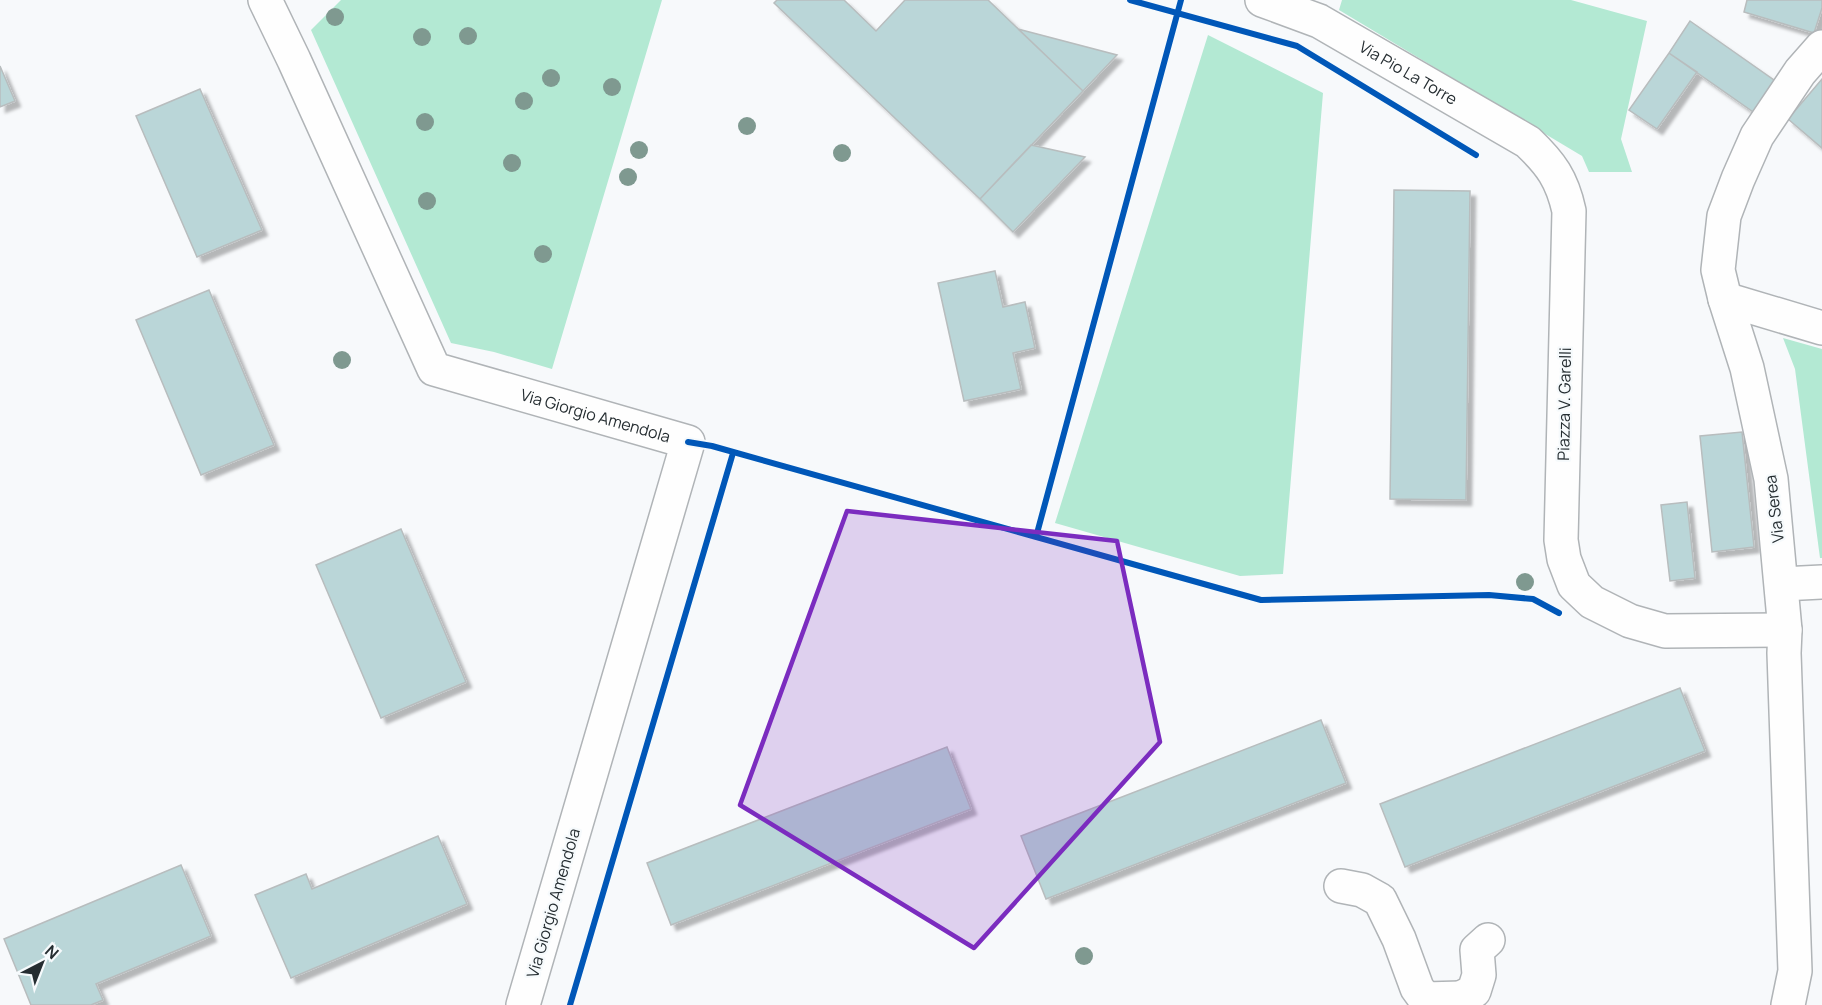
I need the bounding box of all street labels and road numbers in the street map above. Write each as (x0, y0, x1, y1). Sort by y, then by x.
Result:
street label: Via Pio La Torre (1355, 36, 1461, 110)
street label: Piazza V. Garelli (1552, 347, 1576, 461)
street label: Via Giorgio Amendola (518, 383, 673, 447)
street label: Via Serea (1759, 474, 1789, 544)
street label: Via Giorgio Amendola (521, 826, 585, 980)

